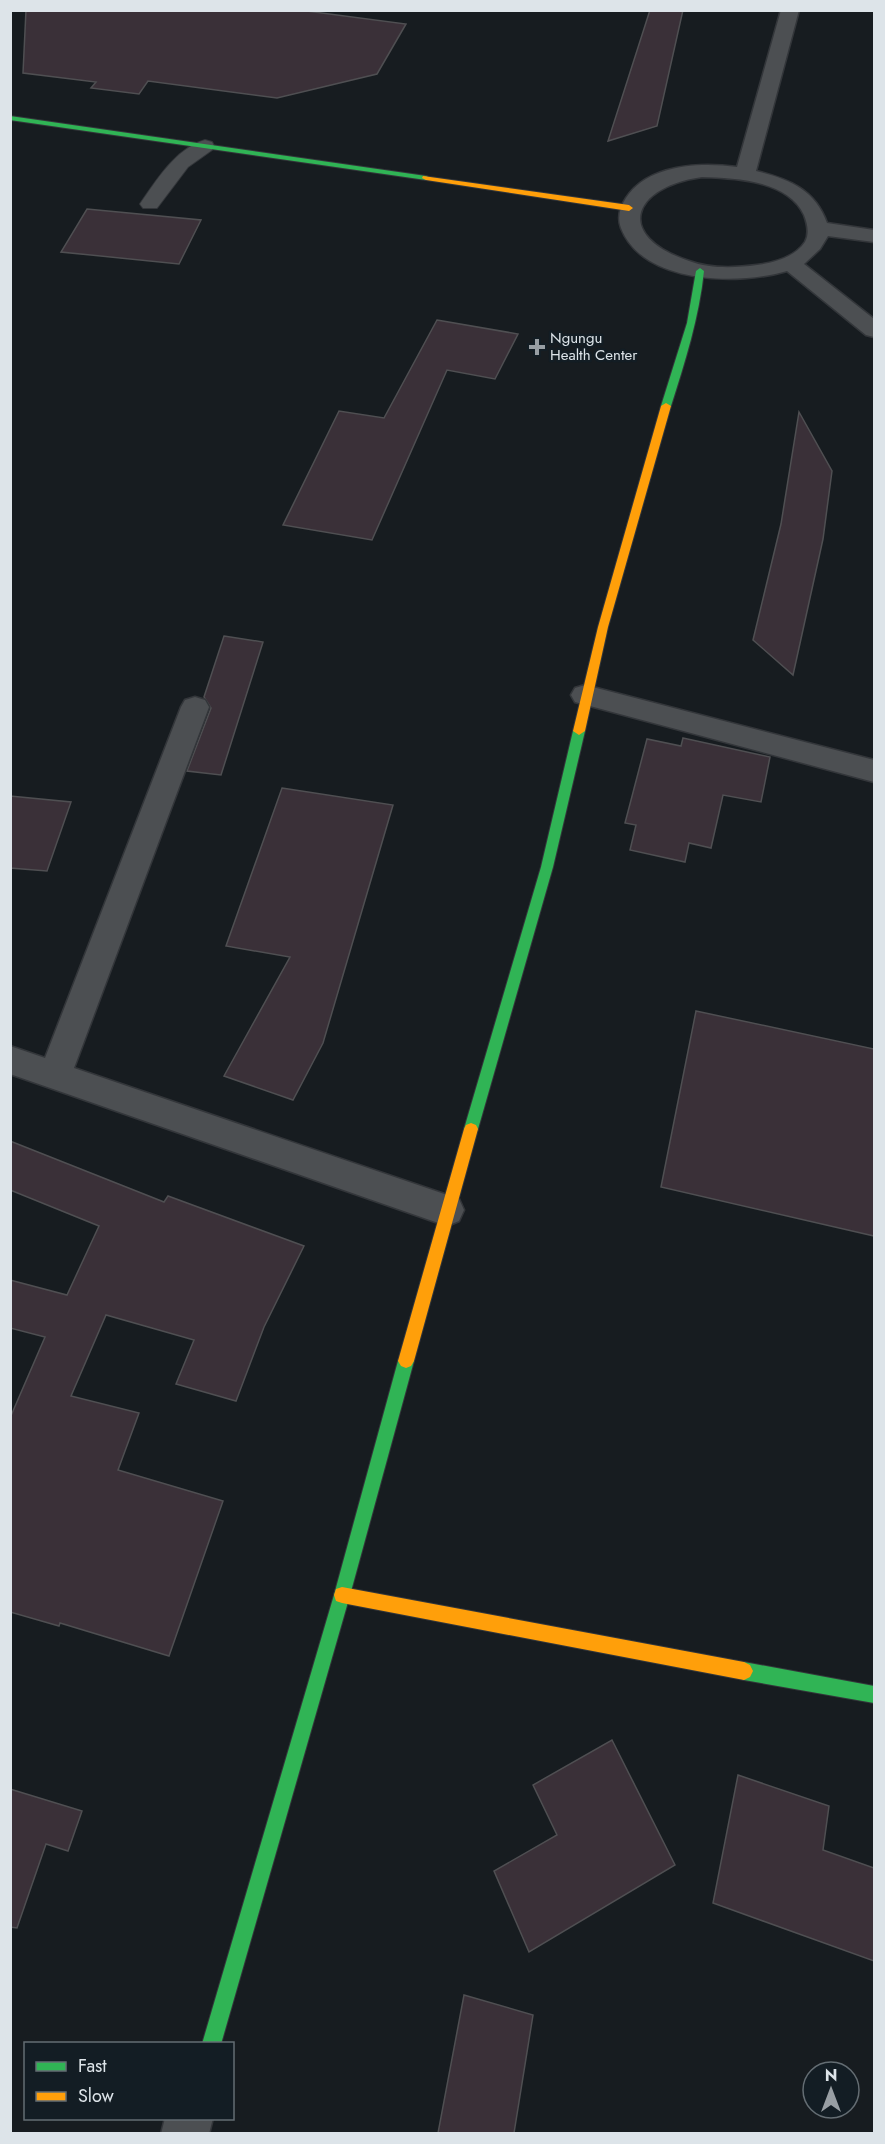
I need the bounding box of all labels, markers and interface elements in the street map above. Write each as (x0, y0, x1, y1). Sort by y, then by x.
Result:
place label: Ngungu Health Center (550, 327, 638, 366)
marker: Ngungu Health Center (528, 338, 546, 356)
legend (24, 2042, 234, 2120)
text: Fast (78, 2053, 107, 2079)
north arrow (801, 2060, 861, 2120)
text: N (825, 2064, 837, 2087)
text: Slow (78, 2083, 115, 2109)

